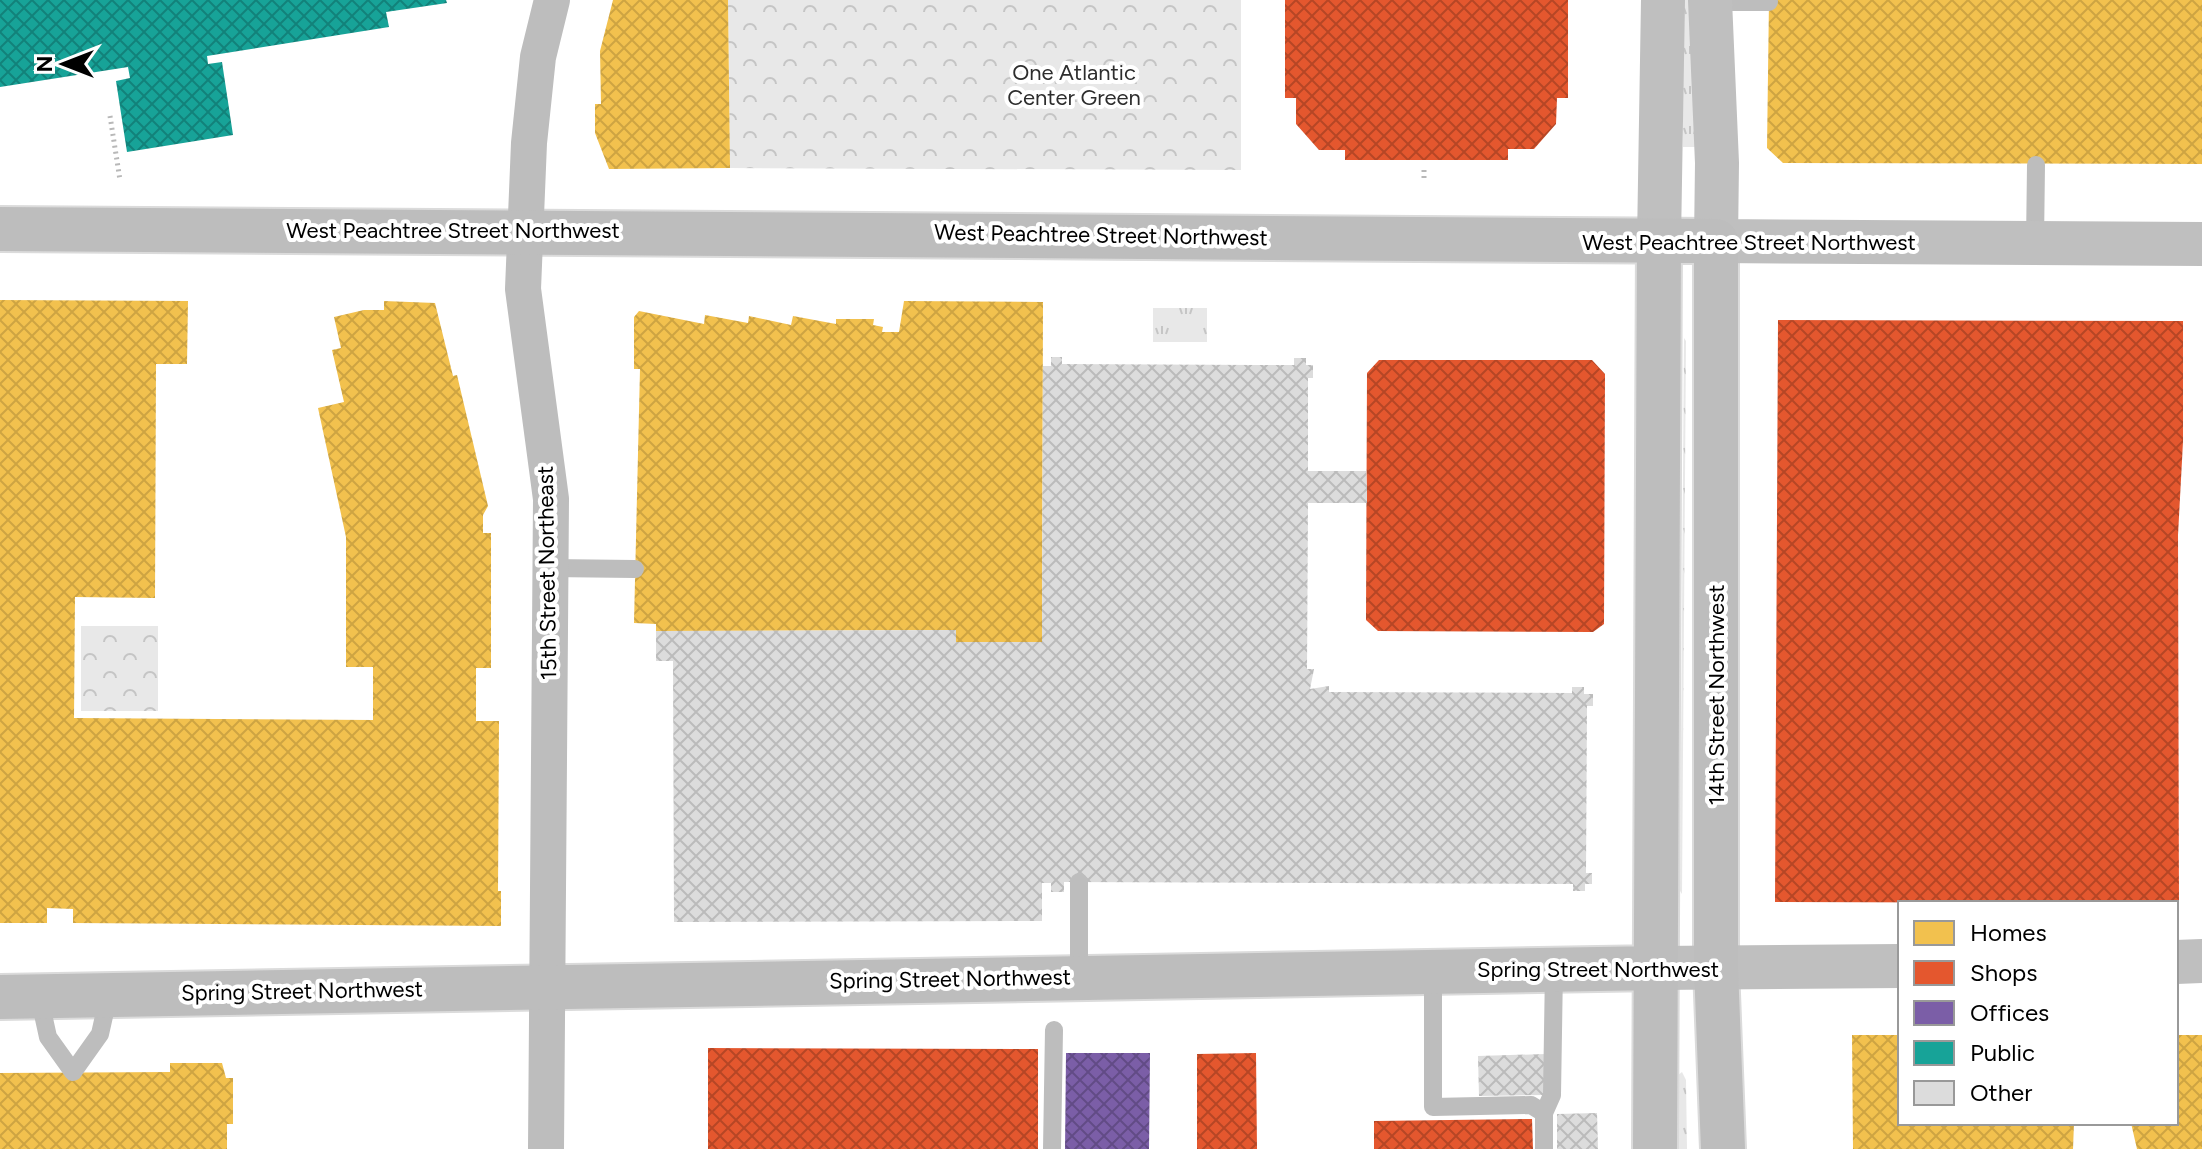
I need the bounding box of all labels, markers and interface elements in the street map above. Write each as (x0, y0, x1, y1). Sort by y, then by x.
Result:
north arrow (24, 24, 104, 104)
text: N (31, 55, 58, 73)
park label: One Atlantic Center Green (1007, 59, 1141, 111)
street label: West Peachtree Street Northwest (286, 217, 620, 244)
street label: West Peachtree Street Northwest (934, 219, 1268, 251)
street label: West Peachtree Street Northwest (1582, 229, 1916, 256)
street label: 15th Street Northeast (532, 466, 562, 680)
street label: 14th Street Northwest (1703, 584, 1730, 806)
legend (1898, 901, 2178, 1125)
text: Homes (1970, 918, 2047, 947)
street label: Spring Street Northwest (1477, 956, 1719, 983)
text: Shops (1970, 958, 2037, 987)
street label: Spring Street Northwest (829, 963, 1071, 995)
street label: Spring Street Northwest (181, 975, 423, 1007)
text: Offices (1970, 998, 2049, 1027)
text: Public (1970, 1038, 2035, 1067)
text: Other (1970, 1078, 2032, 1107)

